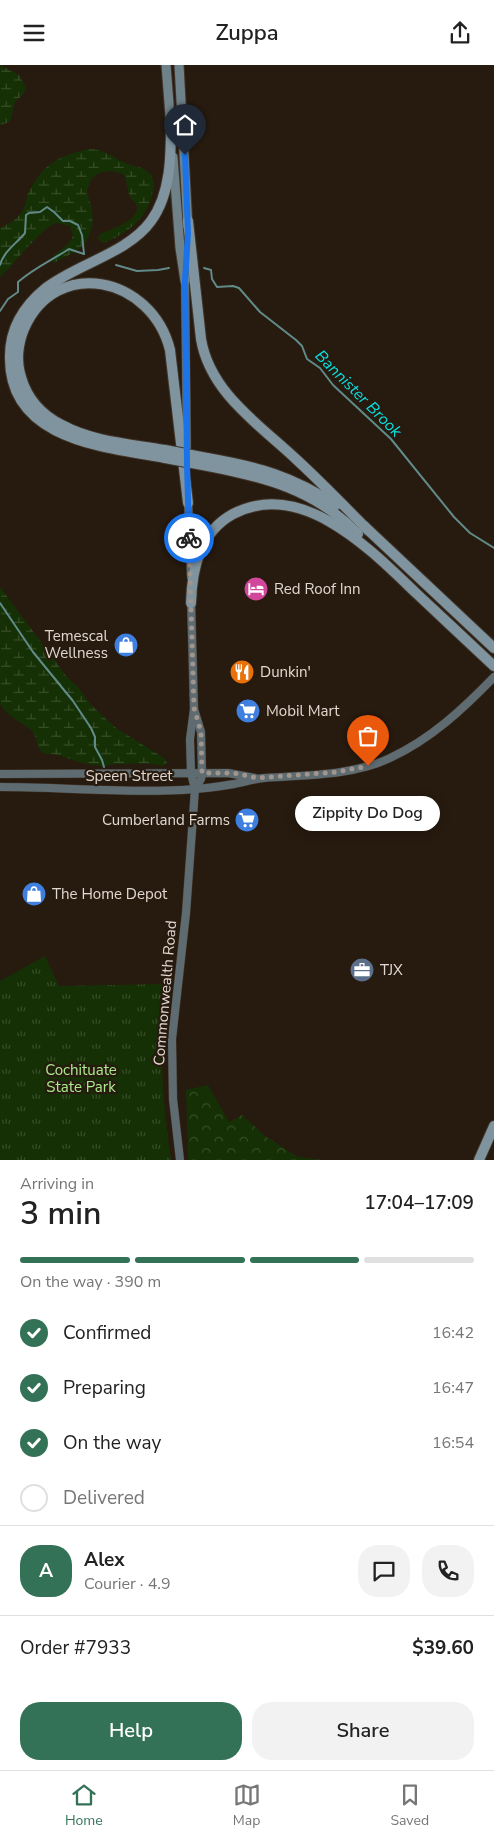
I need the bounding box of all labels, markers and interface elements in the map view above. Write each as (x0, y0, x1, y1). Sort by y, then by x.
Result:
text: Zuppa (215, 18, 279, 48)
icon: menu (20, 19, 48, 47)
icon: share (446, 19, 474, 47)
pin (164, 104, 206, 155)
icon: home (171, 111, 199, 139)
water label: Bannister Brook (310, 345, 407, 443)
courier (164, 513, 214, 563)
icon: bike (175, 524, 203, 552)
hotel icon: Red Roof Inn (243, 576, 269, 602)
place label: Red Roof Inn (274, 579, 361, 599)
place label: Temescal Wellness (45, 626, 109, 663)
shop icon: Temescal Wellness (113, 632, 139, 658)
restaurant icon: Dunkin' (229, 659, 255, 685)
place label: Dunkin' (260, 662, 311, 682)
supermarket icon: Mobil Mart (235, 698, 261, 724)
place label: Mobil Mart (266, 701, 340, 721)
pin (347, 715, 389, 766)
icon: bag (354, 722, 382, 750)
street label: Speen Street (85, 766, 173, 786)
callout: Zippity Do Dog (296, 796, 440, 831)
text: Zippity Do Dog (312, 802, 423, 824)
supermarket icon: Cumberland Farms (234, 807, 260, 833)
place label: Cumberland Farms (102, 810, 230, 830)
shop icon: The Home Depot (21, 881, 47, 907)
place label: The Home Depot (52, 884, 168, 904)
street label: Commonwealth Road (149, 920, 181, 1066)
office icon: TJX (349, 957, 375, 983)
place label: TJX (380, 960, 403, 980)
park label: Cochituate State Park (45, 1060, 117, 1097)
text: Arriving in (20, 1173, 94, 1195)
text: 17:04–17:09 (364, 1190, 474, 1216)
text: 3 min (20, 1192, 102, 1235)
text: On the way · 390 m (20, 1271, 161, 1293)
icon: check (20, 1319, 48, 1347)
text: Confirmed (63, 1320, 151, 1346)
text: 16:42 (432, 1322, 474, 1344)
icon: check (20, 1374, 48, 1402)
text: Preparing (63, 1375, 146, 1401)
text: 16:47 (432, 1377, 474, 1399)
icon: check (20, 1429, 48, 1457)
text: On the way (63, 1430, 161, 1456)
text: 16:54 (432, 1432, 474, 1454)
text: Delivered (63, 1485, 145, 1511)
button: chat (358, 1545, 410, 1597)
button: phone (422, 1545, 474, 1597)
text: Alex (84, 1547, 125, 1573)
text: A (39, 1558, 53, 1584)
text: Courier · 4.9 (84, 1573, 170, 1595)
text: Order #7933 (20, 1635, 131, 1661)
text: $39.60 (412, 1635, 474, 1661)
button: Help (20, 1702, 242, 1760)
button: Share (252, 1702, 474, 1760)
tab: Home (65, 1781, 103, 1830)
tab: Map (233, 1781, 261, 1830)
tab: Saved (390, 1781, 429, 1830)

